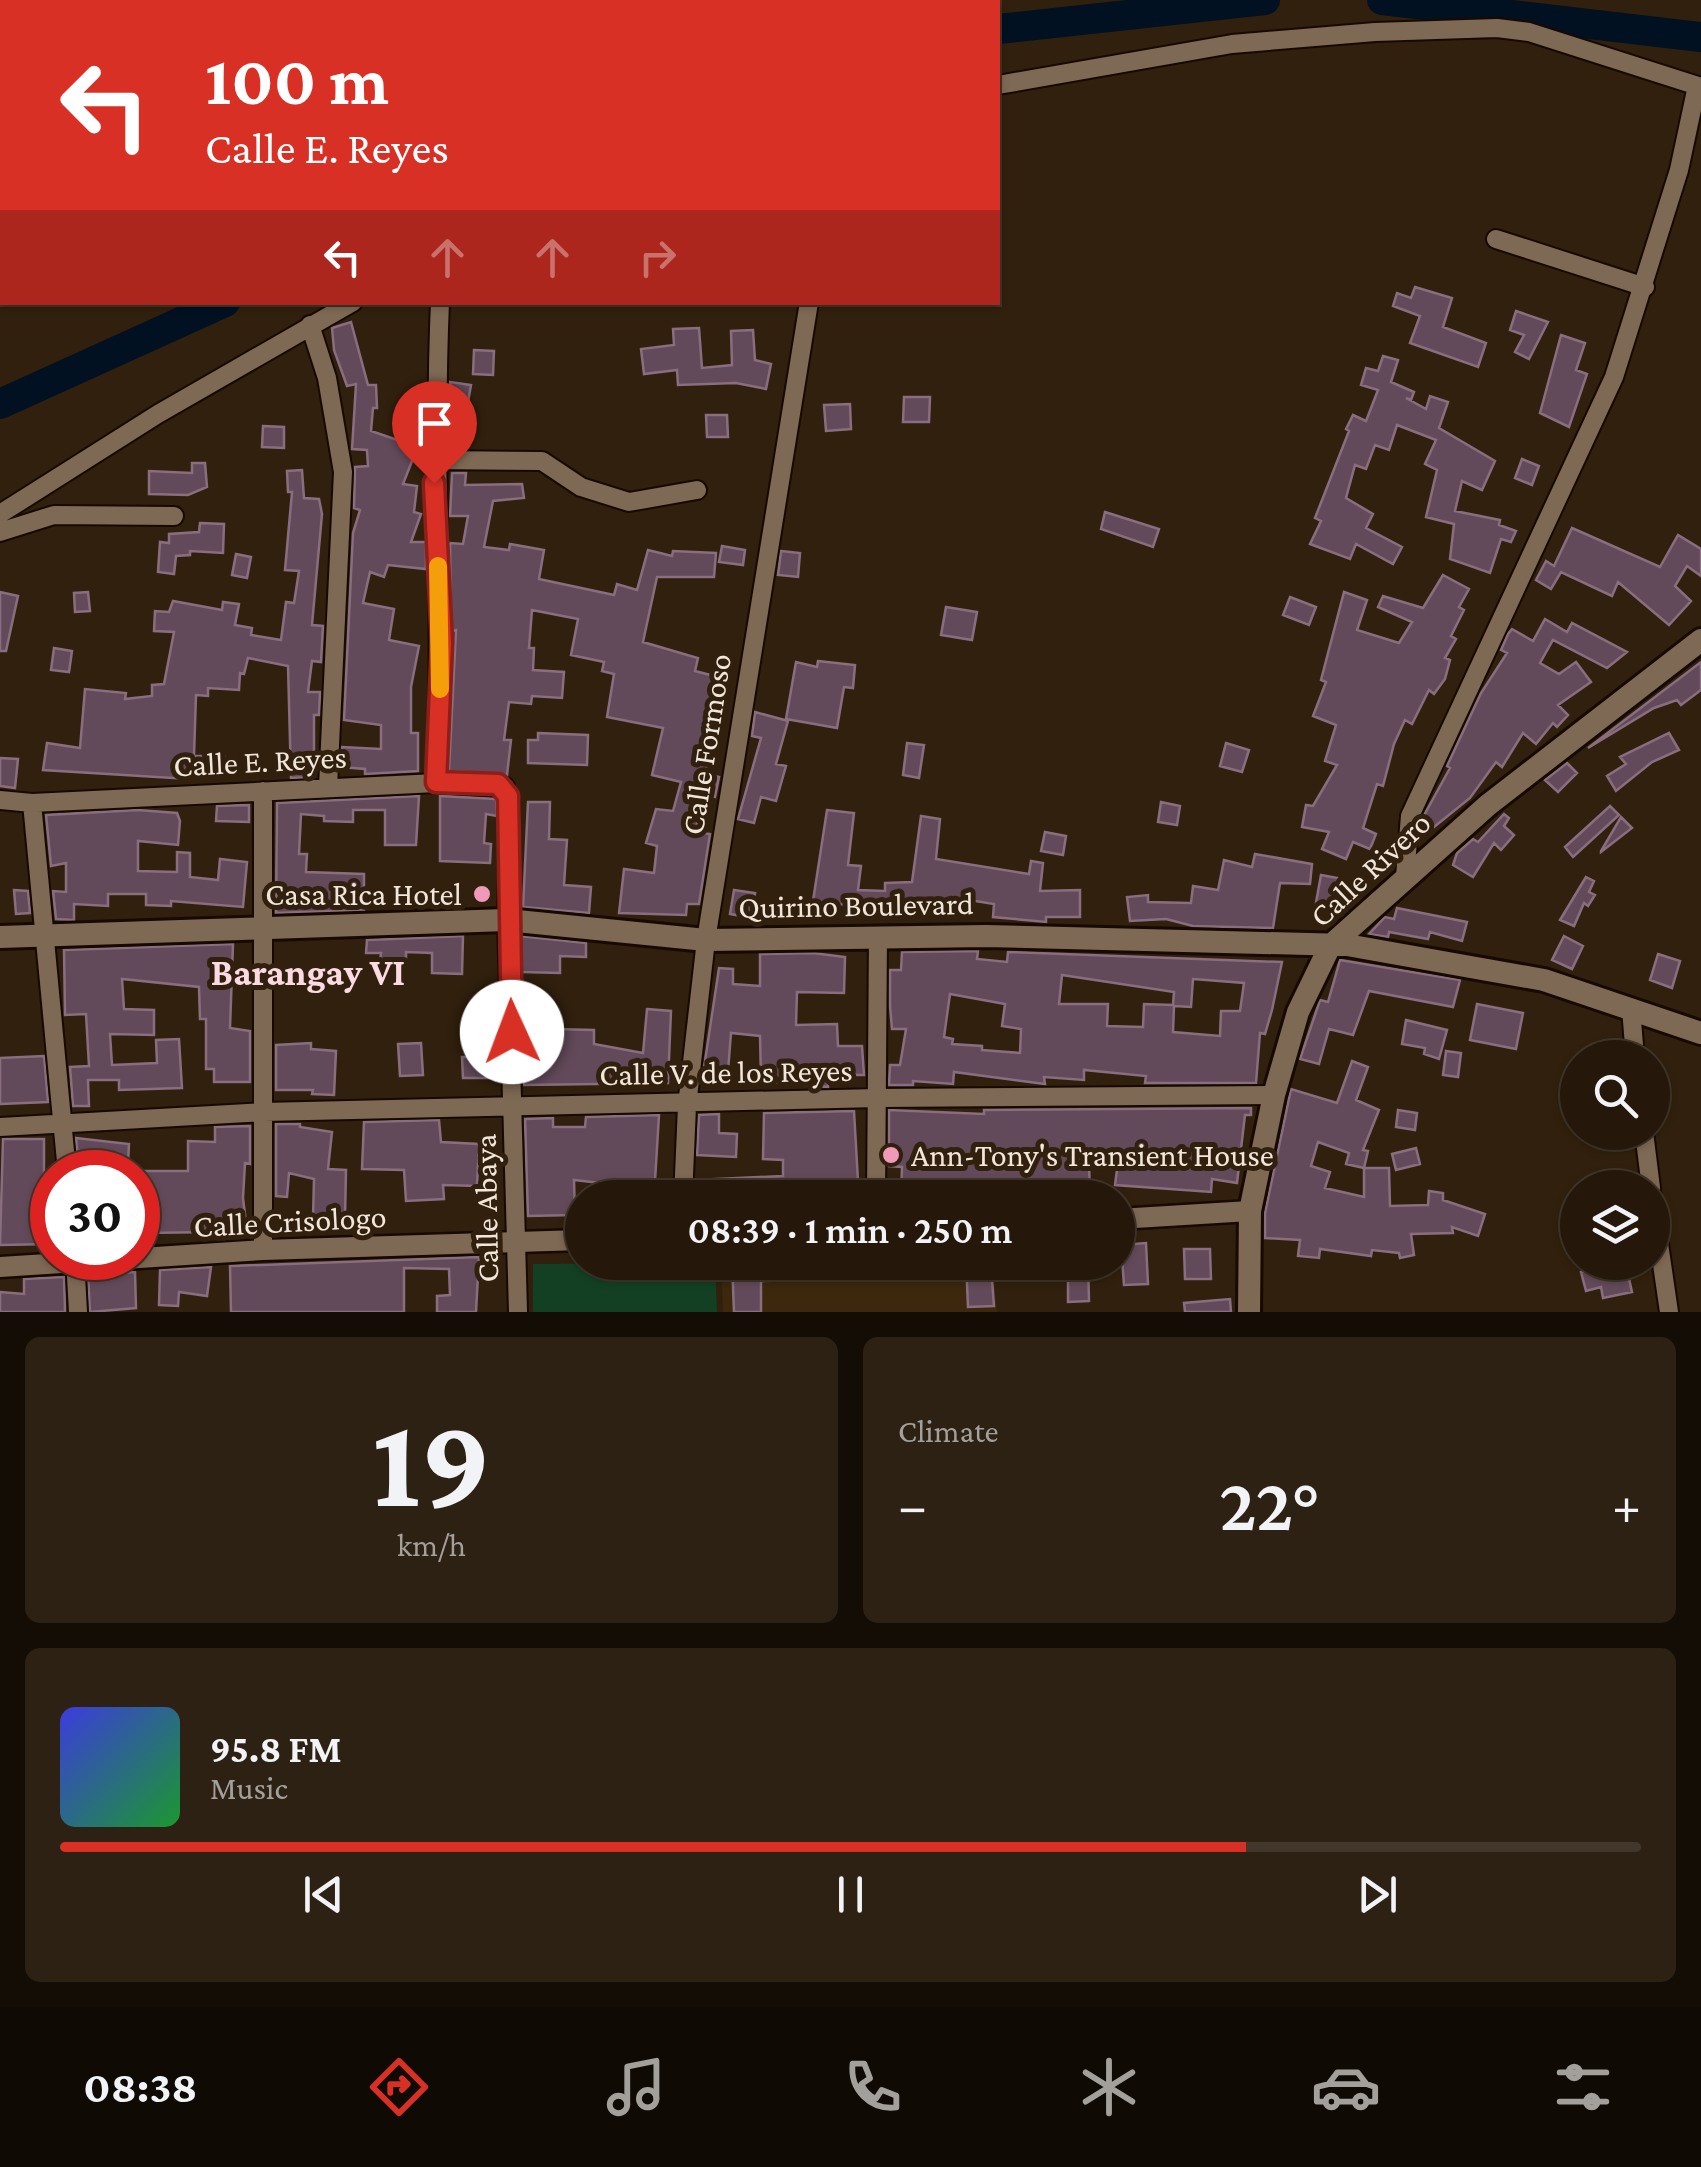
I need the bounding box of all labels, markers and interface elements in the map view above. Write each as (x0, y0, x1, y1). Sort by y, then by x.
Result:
icon: left (40, 40, 170, 170)
text: 100 m (205, 41, 389, 119)
text: Calle E. Reyes (205, 123, 449, 173)
icon: left (315, 230, 370, 285)
icon: ahead (420, 230, 475, 285)
icon: ahead (525, 230, 580, 285)
icon: right (630, 230, 685, 285)
pin (392, 381, 477, 484)
icon: arrive (407, 396, 462, 451)
street label: Calle Formoso (674, 651, 738, 837)
street label: Calle E. Reyes (172, 738, 348, 784)
street label: Calle Rivero (1302, 804, 1438, 934)
place label: Casa Rica Hotel (265, 876, 462, 912)
marker: Casa Rica Hotel (471, 883, 493, 905)
street label: Quirino Boulevard (738, 885, 974, 925)
district label: Barangay VI (211, 951, 405, 993)
position arrow (460, 980, 564, 1084)
map controls (1560, 1040, 1670, 1280)
button: search (1560, 1040, 1670, 1150)
street label: Calle V. de los Reyes (599, 1052, 853, 1092)
street label: Calle Abaya (467, 1133, 505, 1283)
place label: Ann-Tony's Transient House (911, 1137, 1274, 1173)
marker: Ann-Tony's Transient House (880, 1144, 902, 1166)
speed limit sign: 30 (30, 1150, 160, 1280)
button: layers (1560, 1170, 1670, 1280)
street label: Calle Crisologo (193, 1198, 387, 1244)
text: 08:39 · 1 min · 250 m (688, 1209, 1012, 1251)
text: 19 (372, 1389, 491, 1534)
text: Climate (898, 1413, 999, 1449)
text: 22° (1219, 1463, 1320, 1546)
text: − (898, 1475, 927, 1536)
text: + (1612, 1475, 1641, 1536)
text: km/h (397, 1527, 466, 1563)
text: 95.8 FM (210, 1728, 342, 1770)
text: Music (210, 1770, 288, 1806)
icon: previous (296, 1867, 351, 1922)
icon: pause (823, 1867, 878, 1922)
icon: next (1350, 1867, 1405, 1922)
icon: directions (364, 2052, 434, 2122)
icon: music (601, 2052, 671, 2122)
icon: phone (838, 2052, 908, 2122)
icon: climate (1074, 2052, 1144, 2122)
icon: car (1311, 2052, 1381, 2122)
icon: filters (1548, 2052, 1618, 2122)
text: 08:38 (83, 2062, 198, 2112)

